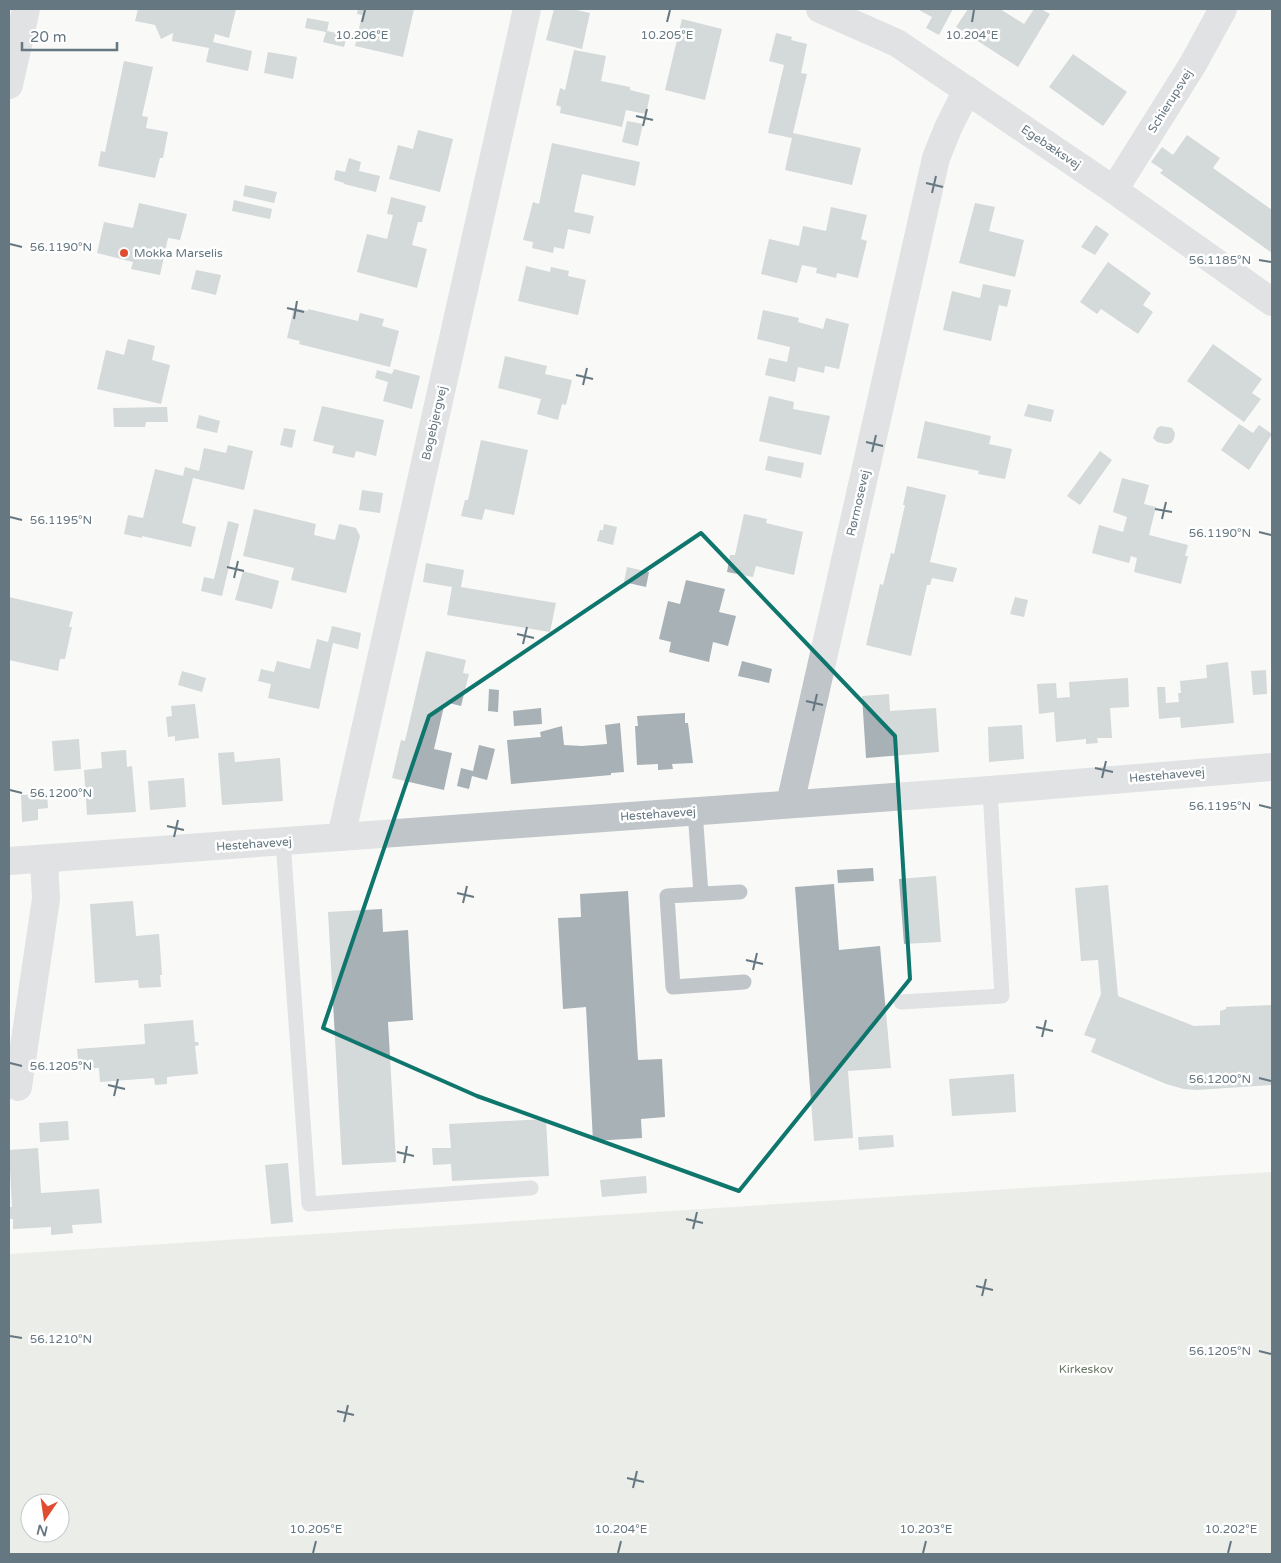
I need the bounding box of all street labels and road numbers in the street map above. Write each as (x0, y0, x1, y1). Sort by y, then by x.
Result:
street label: Schierupsvej (1145, 67, 1195, 135)
street label: Egebæksvej (1019, 122, 1083, 172)
street label: Bøgebjergvej (419, 385, 449, 461)
street label: Rørmosevej (844, 469, 872, 537)
street label: Hestehavevej (1129, 765, 1205, 785)
street label: Hestehavevej (620, 804, 696, 824)
street label: Hestehavevej (216, 834, 292, 854)

